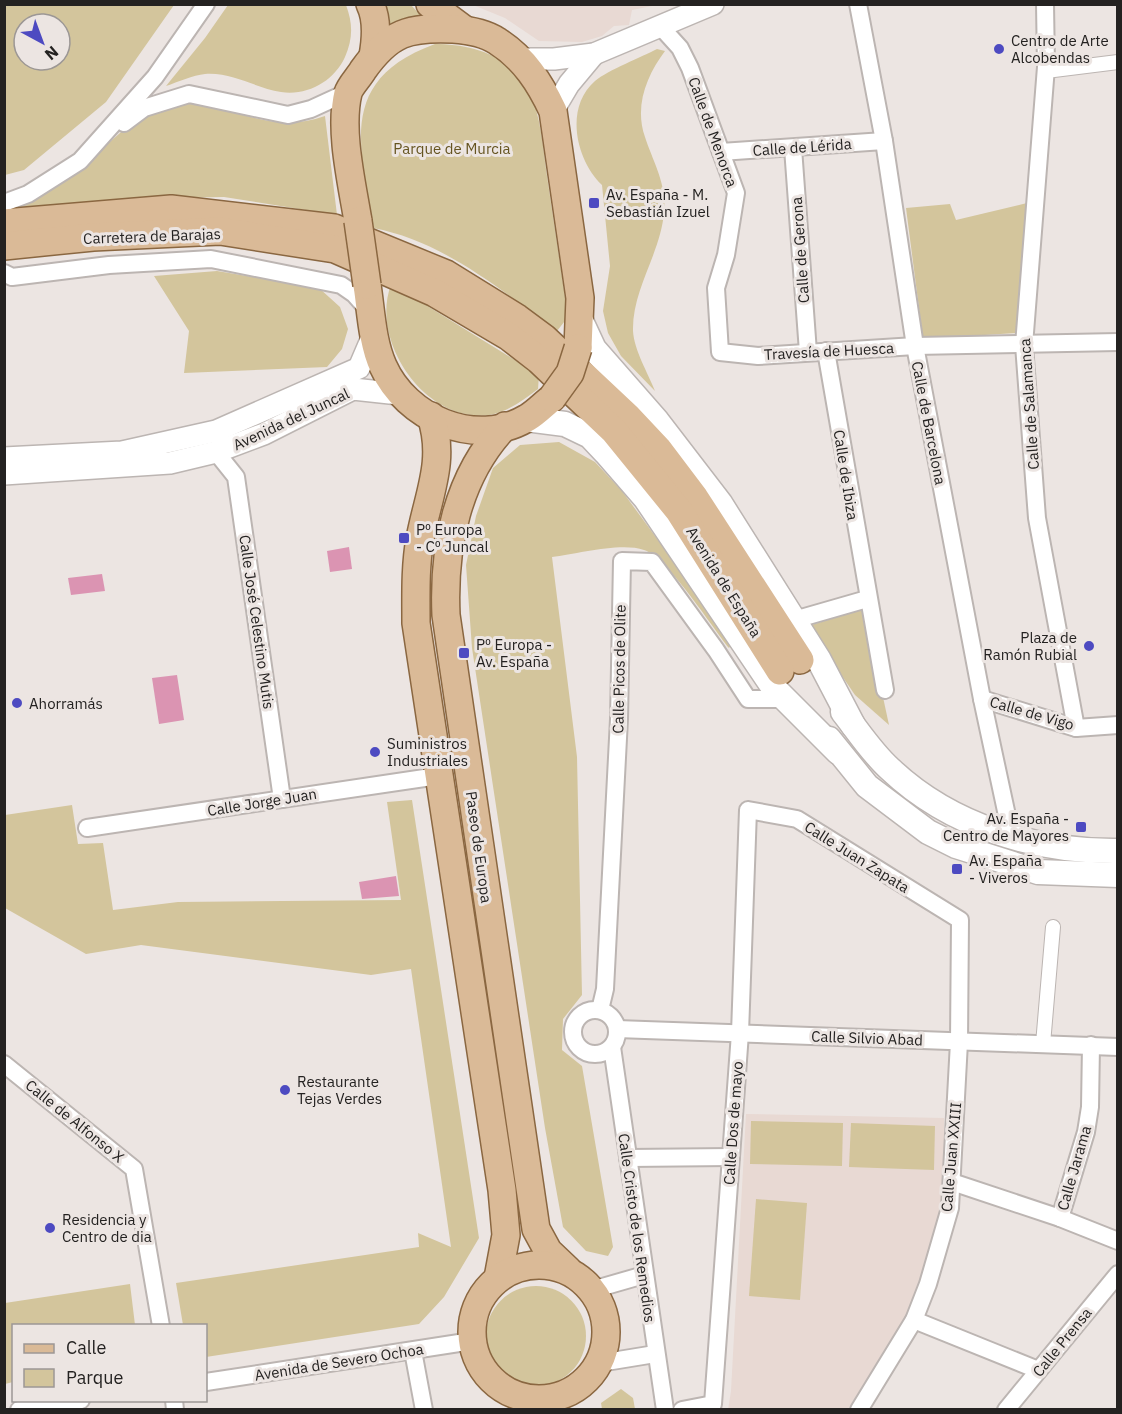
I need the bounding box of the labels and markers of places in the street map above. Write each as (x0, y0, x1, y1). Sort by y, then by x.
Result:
place label: Centro de Arte Alcobendas (1011, 31, 1109, 67)
marker: Centro de Arte Alcobendas (992, 42, 1006, 56)
place label: Av. España - M. Sebastián Izuel (606, 185, 710, 221)
marker: Av. España - M. Sebastián Izuel (587, 196, 601, 210)
place label: Pº Europa - Cº Juncal (416, 520, 489, 556)
marker: Pº Europa - Cº Juncal (397, 531, 411, 545)
place label: Plaza de Ramón Rubial (983, 628, 1077, 664)
place label: Pº Europa - Av. España (476, 635, 552, 671)
marker: Plaza de Ramón Rubial (1082, 639, 1096, 653)
marker: Pº Europa - Av. España (457, 646, 471, 660)
place label: Ahorramás (29, 694, 103, 713)
marker: Ahorramás (10, 696, 24, 710)
place label: Suministros Industriales (387, 734, 468, 770)
marker: Suministros Industriales (368, 745, 382, 759)
place label: Av. España - Centro de Mayores (943, 809, 1069, 845)
marker: Av. España - Centro de Mayores (1074, 820, 1088, 834)
place label: Av. España - Viveros (969, 851, 1042, 887)
marker: Av. España - Viveros (950, 862, 964, 876)
place label: Restaurante Tejas Verdes (297, 1072, 382, 1108)
marker: Restaurante Tejas Verdes (278, 1083, 292, 1097)
place label: Residencia y Centro de dia (62, 1210, 152, 1246)
marker: Residencia y Centro de dia (43, 1221, 57, 1235)

